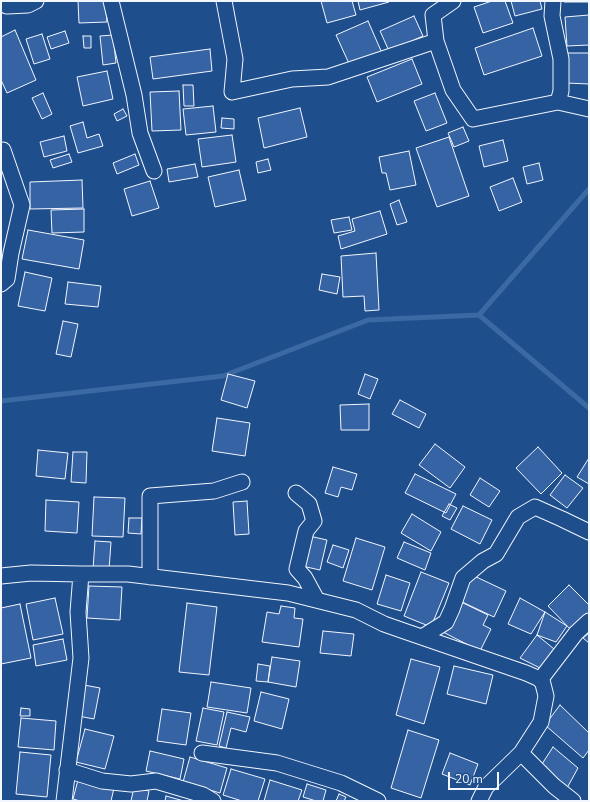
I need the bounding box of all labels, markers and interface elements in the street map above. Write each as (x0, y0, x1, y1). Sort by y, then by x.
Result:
scale bar (450, 764, 501, 790)
text: 20 m (455, 771, 483, 787)

